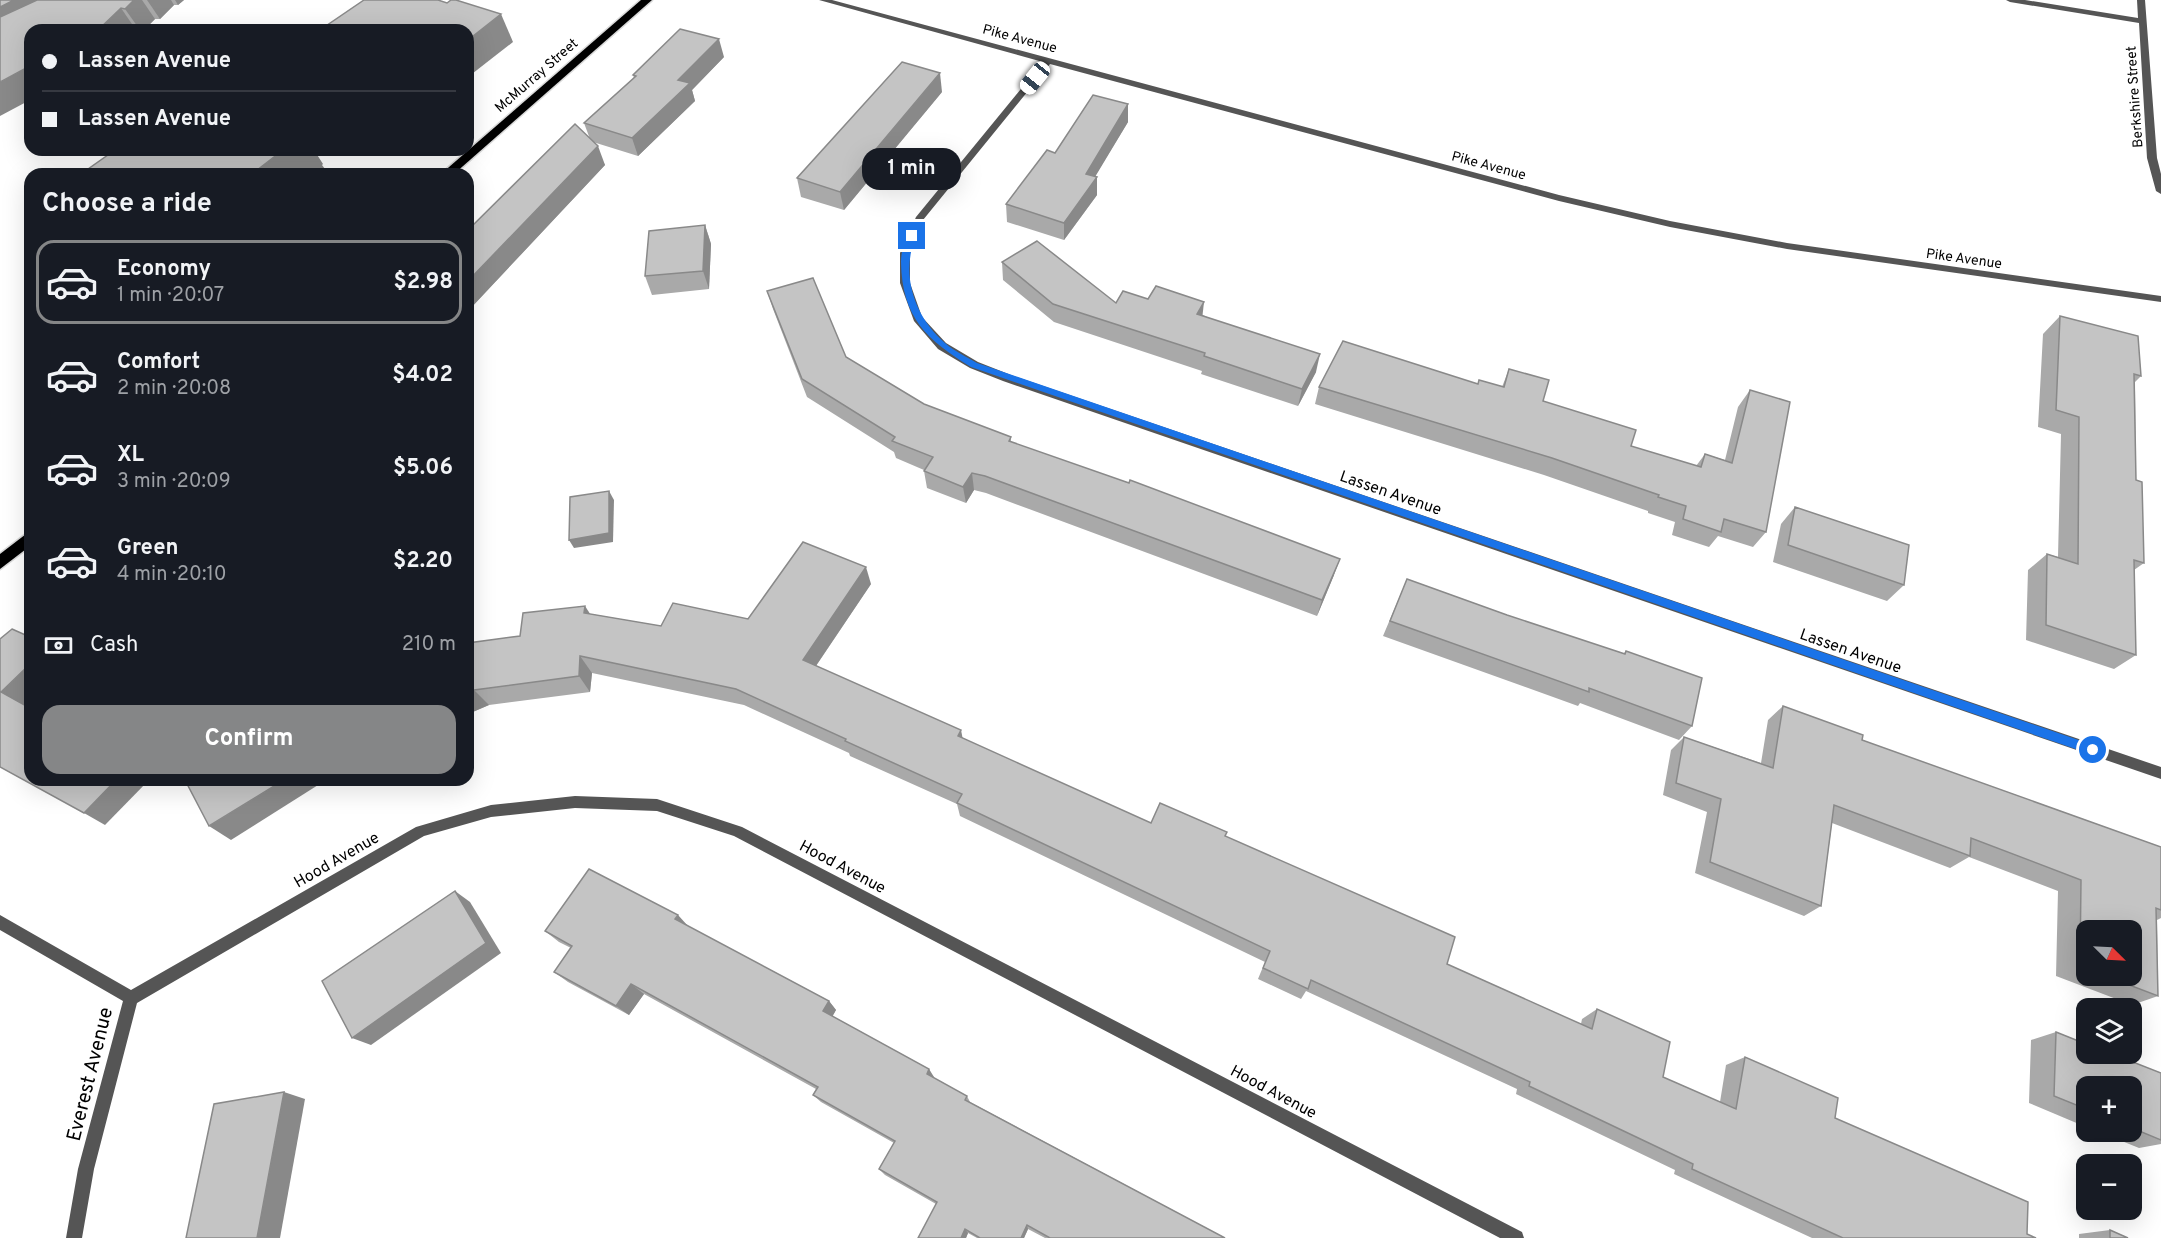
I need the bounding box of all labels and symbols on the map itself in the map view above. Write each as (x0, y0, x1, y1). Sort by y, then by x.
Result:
street label: Pike Avenue (980, 21, 1059, 58)
street label: McMurray Street (492, 35, 582, 117)
street label: Berkshire Street (2123, 45, 2148, 148)
car (1017, 58, 1053, 98)
street label: Pike Avenue (1449, 148, 1528, 185)
callout: 1 min (862, 149, 962, 191)
route end (898, 222, 925, 249)
street label: Pike Avenue (1925, 246, 2003, 273)
street label: Lassen Avenue (1337, 467, 1444, 521)
street label: Lassen Avenue (1797, 625, 1904, 679)
route start (2079, 736, 2106, 763)
street label: Hood Avenue (291, 828, 383, 893)
street label: Hood Avenue (795, 837, 889, 899)
north arrow (2076, 920, 2142, 986)
street label: Everest Avenue (62, 1005, 120, 1144)
street label: Hood Avenue (1226, 1062, 1320, 1124)

